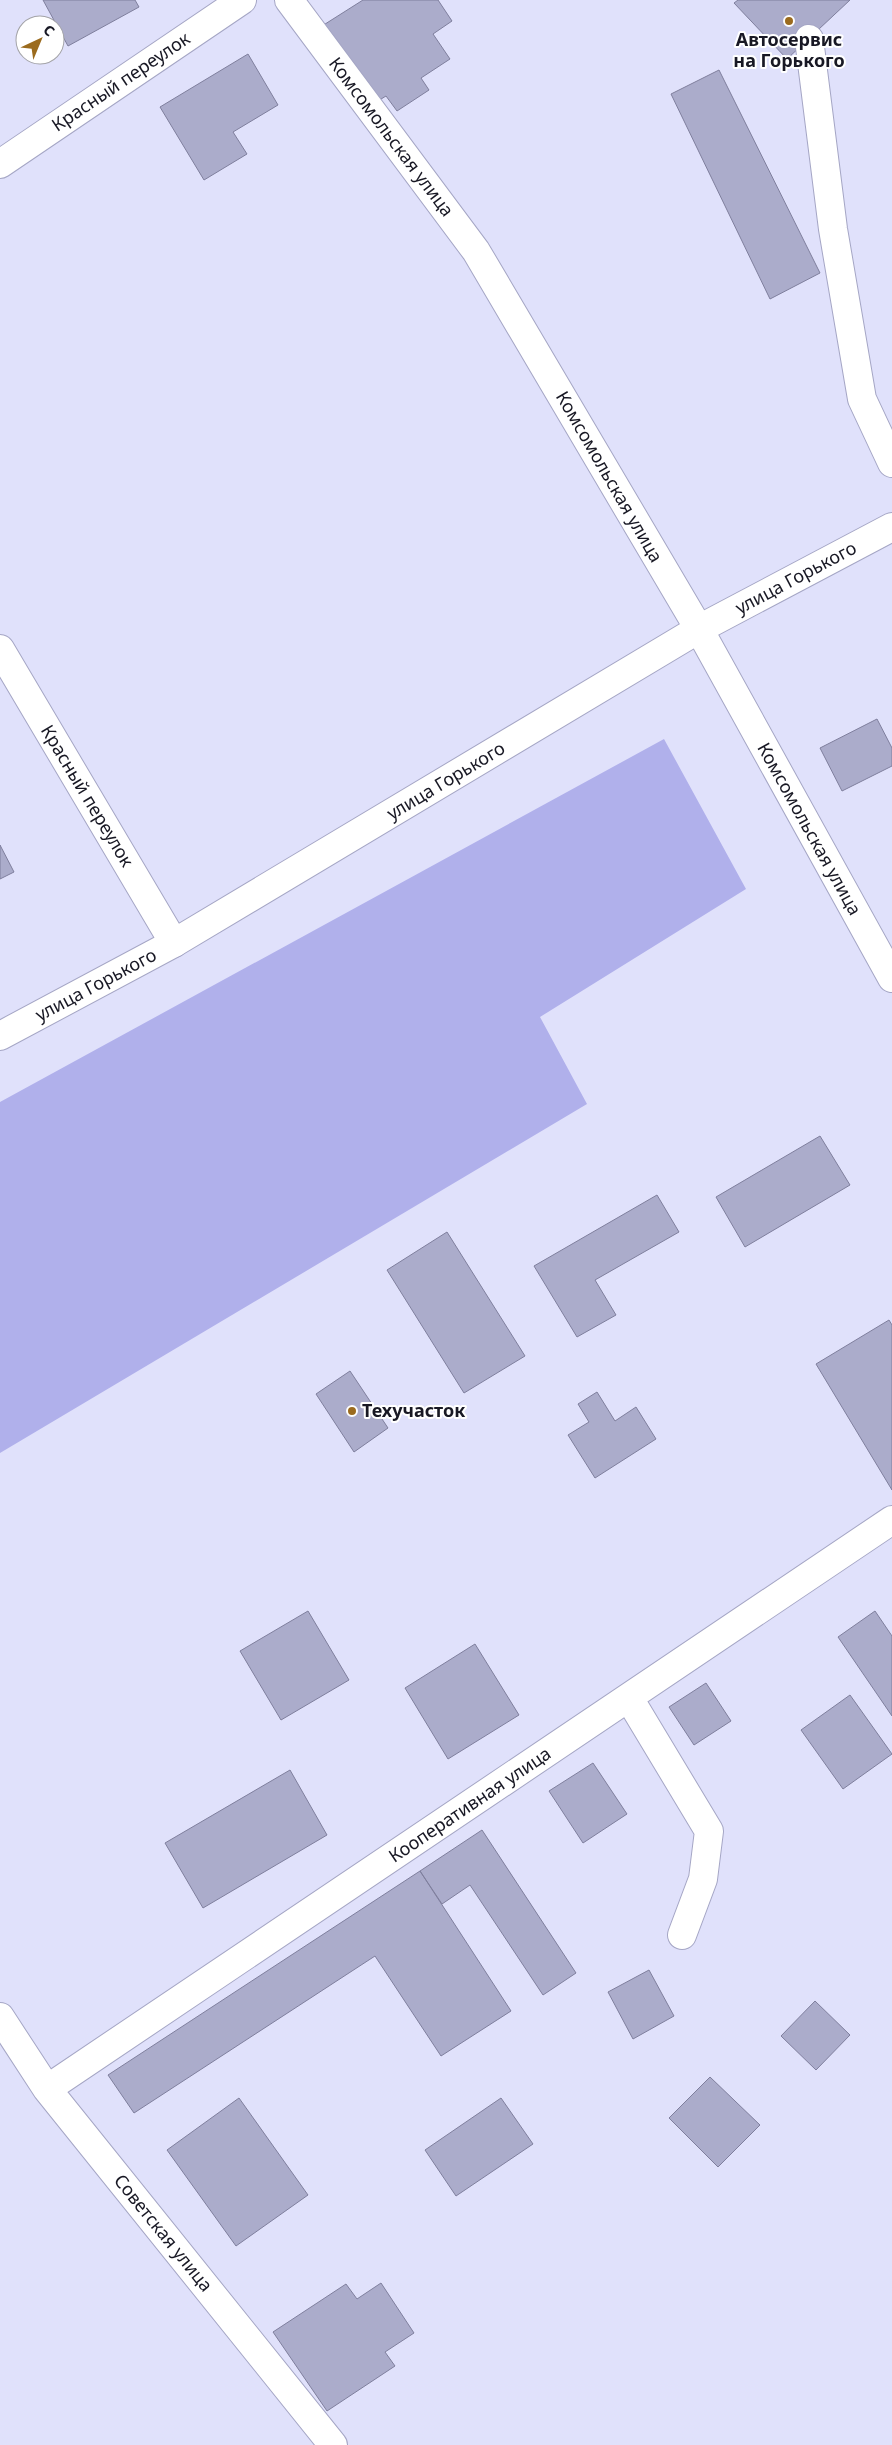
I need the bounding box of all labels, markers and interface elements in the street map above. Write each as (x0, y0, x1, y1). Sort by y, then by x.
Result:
north arrow (15, 15, 65, 65)
marker: Автосервис на Горького (783, 15, 795, 27)
text: С (40, 20, 59, 40)
street label: Красный переулок (47, 26, 195, 136)
place label: Автосервис на Горького (733, 27, 845, 72)
street label: Комсомольская улица (324, 52, 460, 221)
street label: Комсомольская улица (551, 387, 669, 566)
street label: улица Горького (731, 535, 860, 619)
street label: Красный переулок (36, 720, 140, 871)
street label: улица Горького (382, 735, 509, 825)
street label: Комсомольская улица (752, 738, 867, 919)
street label: улица Горького (31, 942, 160, 1026)
place label: Техучасток (362, 1398, 465, 1422)
marker: Техучасток (346, 1405, 358, 1417)
street label: Кооперативная улица (384, 1741, 555, 1867)
street label: Советская улица (109, 2169, 219, 2296)

